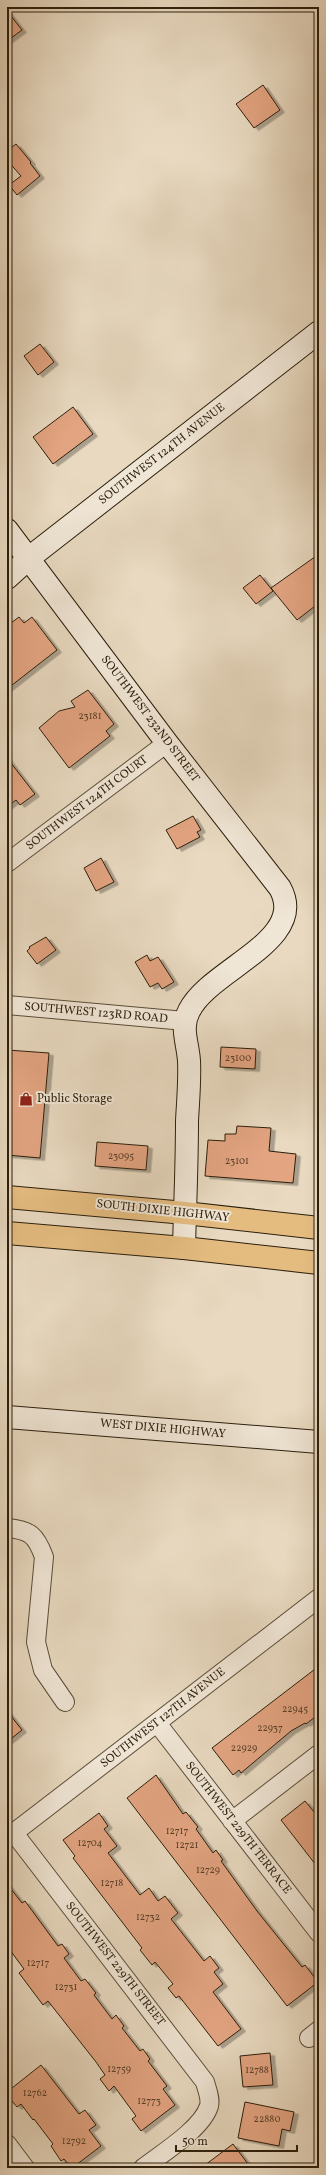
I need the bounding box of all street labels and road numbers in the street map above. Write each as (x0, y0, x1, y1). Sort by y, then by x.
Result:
street label: SOUTHWEST 124TH AVENUE (96, 400, 228, 508)
street label: SOUTHWEST 232ND STREET (97, 652, 203, 786)
street label: SOUTHWEST 124TH COURT (23, 752, 151, 854)
street label: SOUTHWEST 123RD ROAD (24, 999, 169, 1027)
street label: SOUTH DIXIE HIGHWAY (96, 1196, 231, 1226)
street label: WEST DIXIE HIGHWAY (99, 1416, 227, 1443)
street label: SOUTHWEST 127TH AVENUE (97, 1664, 229, 1772)
street label: SOUTHWEST 229TH TERRACE (181, 1758, 295, 1898)
street label: SOUTHWEST 229TH STREET (62, 1899, 168, 2029)

